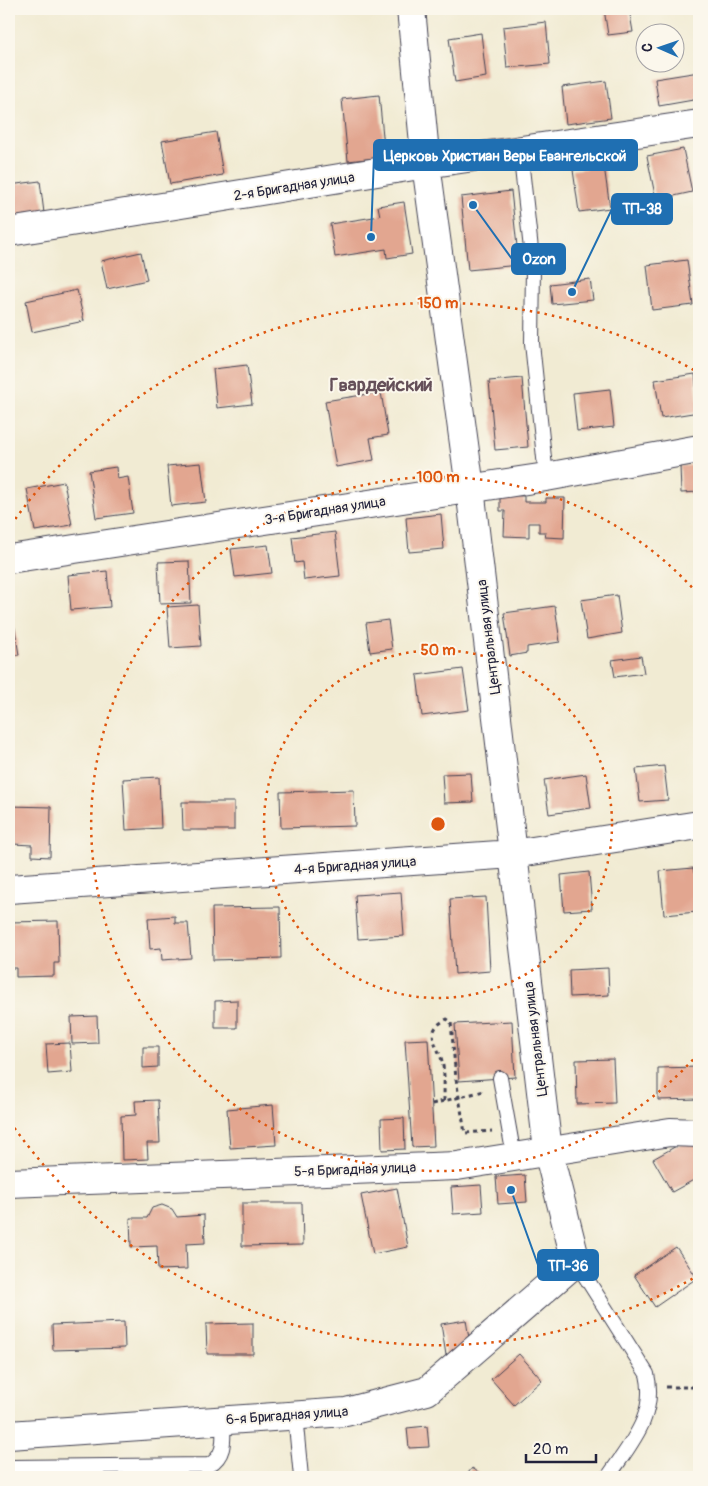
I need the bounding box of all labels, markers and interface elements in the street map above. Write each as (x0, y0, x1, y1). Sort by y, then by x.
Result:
north arrow (636, 22, 686, 72)
text: С (639, 43, 656, 52)
callout: Церковь Христиан Веры Евангельской (374, 140, 637, 170)
text: Церковь Христиан Веры Евангельской (384, 147, 626, 166)
street label: 2-я Бригадная улица (232, 169, 356, 204)
callout: ТП-38 (612, 194, 672, 224)
text: ТП-38 (621, 200, 662, 219)
callout: Ozon (512, 244, 565, 274)
text: Ozon (522, 250, 556, 269)
text: 150 m (418, 294, 458, 313)
district label: Гвардейский (329, 373, 433, 397)
text: 100 m (417, 468, 459, 487)
street label: 3-я Бригадная улица (263, 493, 387, 528)
street label: Центральная улица (473, 578, 504, 695)
text: 50 m (421, 641, 455, 660)
centre of rings (429, 815, 447, 833)
street label: 4-я Бригадная улица (293, 853, 417, 878)
street label: Центральная улица (520, 980, 551, 1097)
street label: 5-я Бригадная улица (294, 1159, 416, 1180)
callout: ТП-36 (538, 1250, 598, 1280)
text: ТП-36 (547, 1257, 589, 1276)
street label: 6-я Бригадная улица (225, 1403, 349, 1428)
scale bar (526, 1431, 596, 1463)
text: 20 m (533, 1440, 568, 1459)

